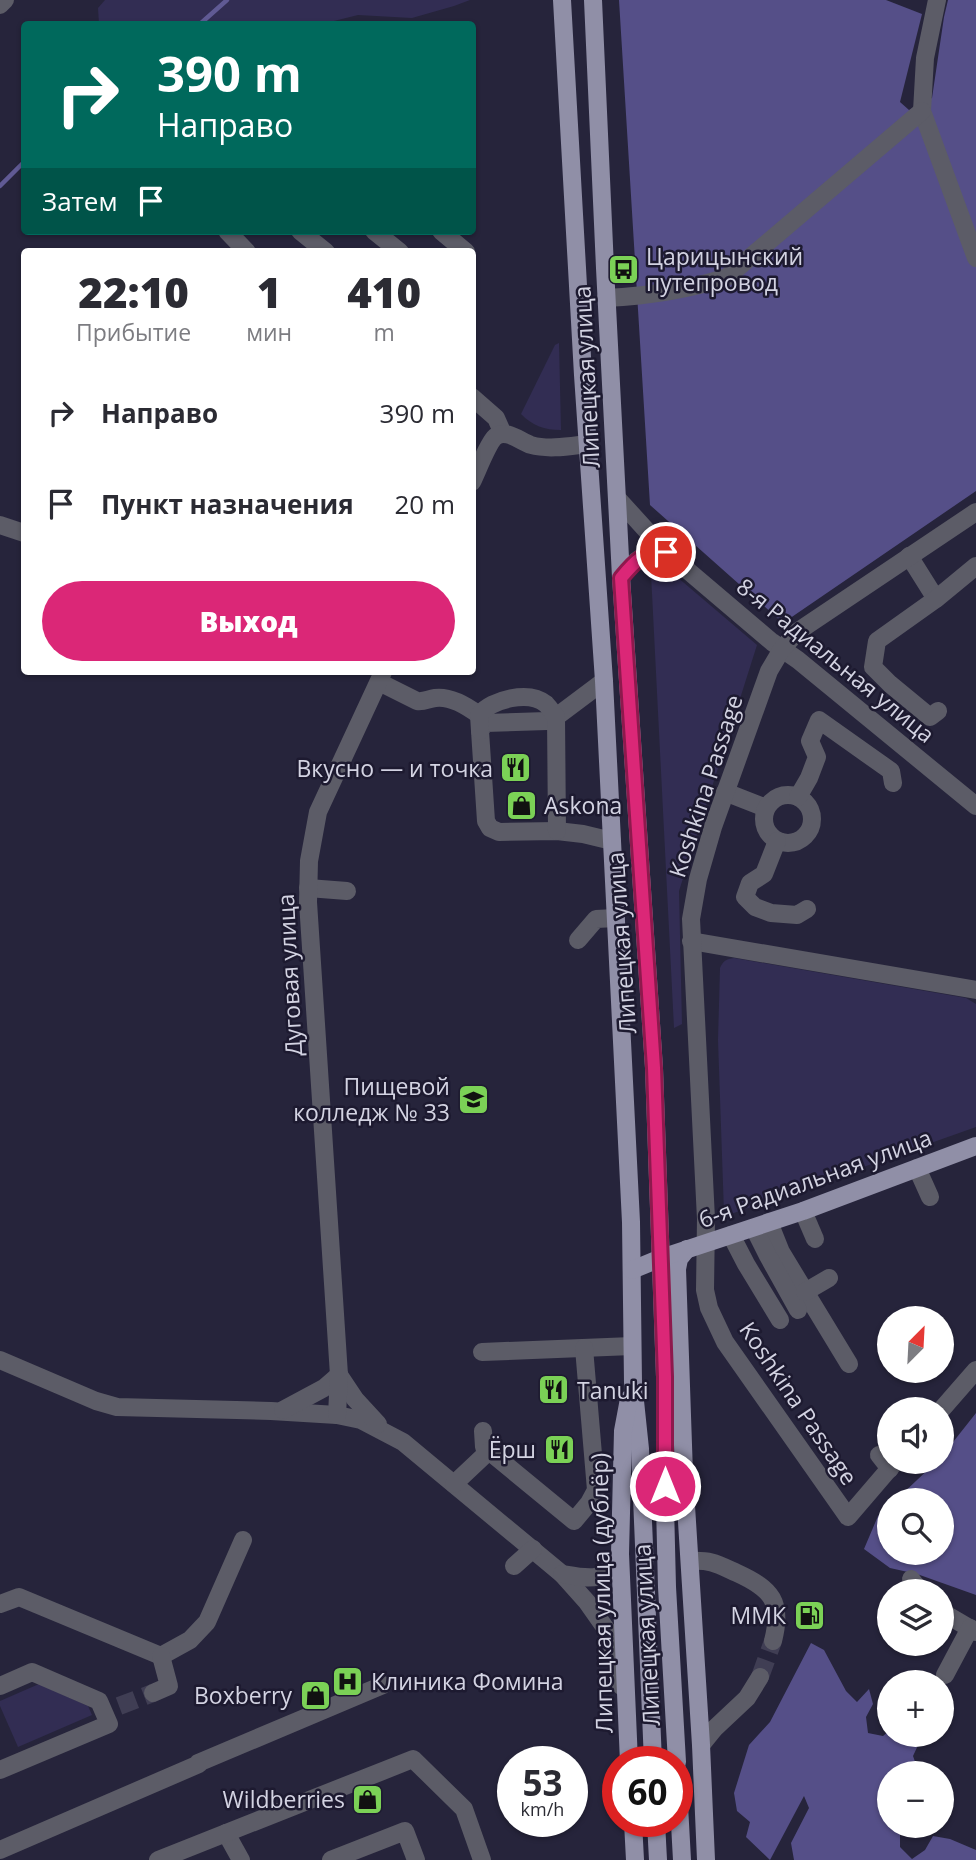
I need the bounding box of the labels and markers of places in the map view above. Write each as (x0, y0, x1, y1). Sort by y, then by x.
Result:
place label: Царицынский путепровод (646, 240, 803, 298)
bus stop icon: Царицынский путепровод (606, 252, 640, 286)
pin (636, 522, 696, 582)
restaurant icon: Вкусно — и точка (499, 751, 533, 785)
place label: Вкусно — и точка (297, 752, 493, 784)
shop icon: Askona (504, 788, 538, 822)
place label: Askona (544, 789, 622, 821)
place label: Пищевой колледж № 33 (293, 1070, 450, 1128)
school or university icon: Пищевой колледж № 33 (456, 1082, 490, 1116)
restaurant icon: Tanuki (537, 1373, 571, 1407)
place label: Tanuki (577, 1374, 649, 1406)
restaurant icon: Ёрш (542, 1432, 576, 1466)
place label: Ёрш (489, 1433, 536, 1465)
fuel station icon: ММК (792, 1598, 826, 1632)
place label: ММК (731, 1599, 787, 1631)
hospital icon: Клиника Фомина (331, 1664, 365, 1698)
place label: Клиника Фомина (371, 1665, 564, 1697)
shop icon: Boxberry (298, 1678, 332, 1712)
place label: Boxberry (194, 1679, 292, 1711)
shop icon: Wildberries (351, 1782, 385, 1816)
place label: Wildberries (223, 1783, 345, 1815)

